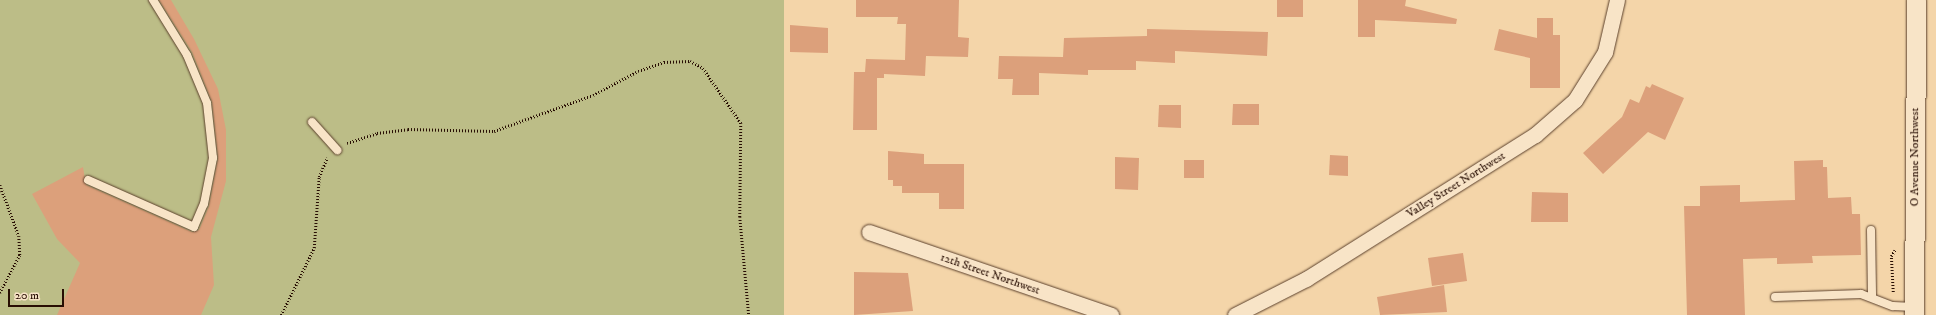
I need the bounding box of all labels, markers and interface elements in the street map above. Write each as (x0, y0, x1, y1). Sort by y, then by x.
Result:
street label: O Avenue Northwest (1908, 108, 1922, 206)
street label: Valley Street Northwest (1404, 149, 1508, 221)
street label: 12th Street Northwest (938, 250, 1042, 298)
scale bar (10, 281, 66, 307)
text: 20 m (15, 288, 39, 303)

